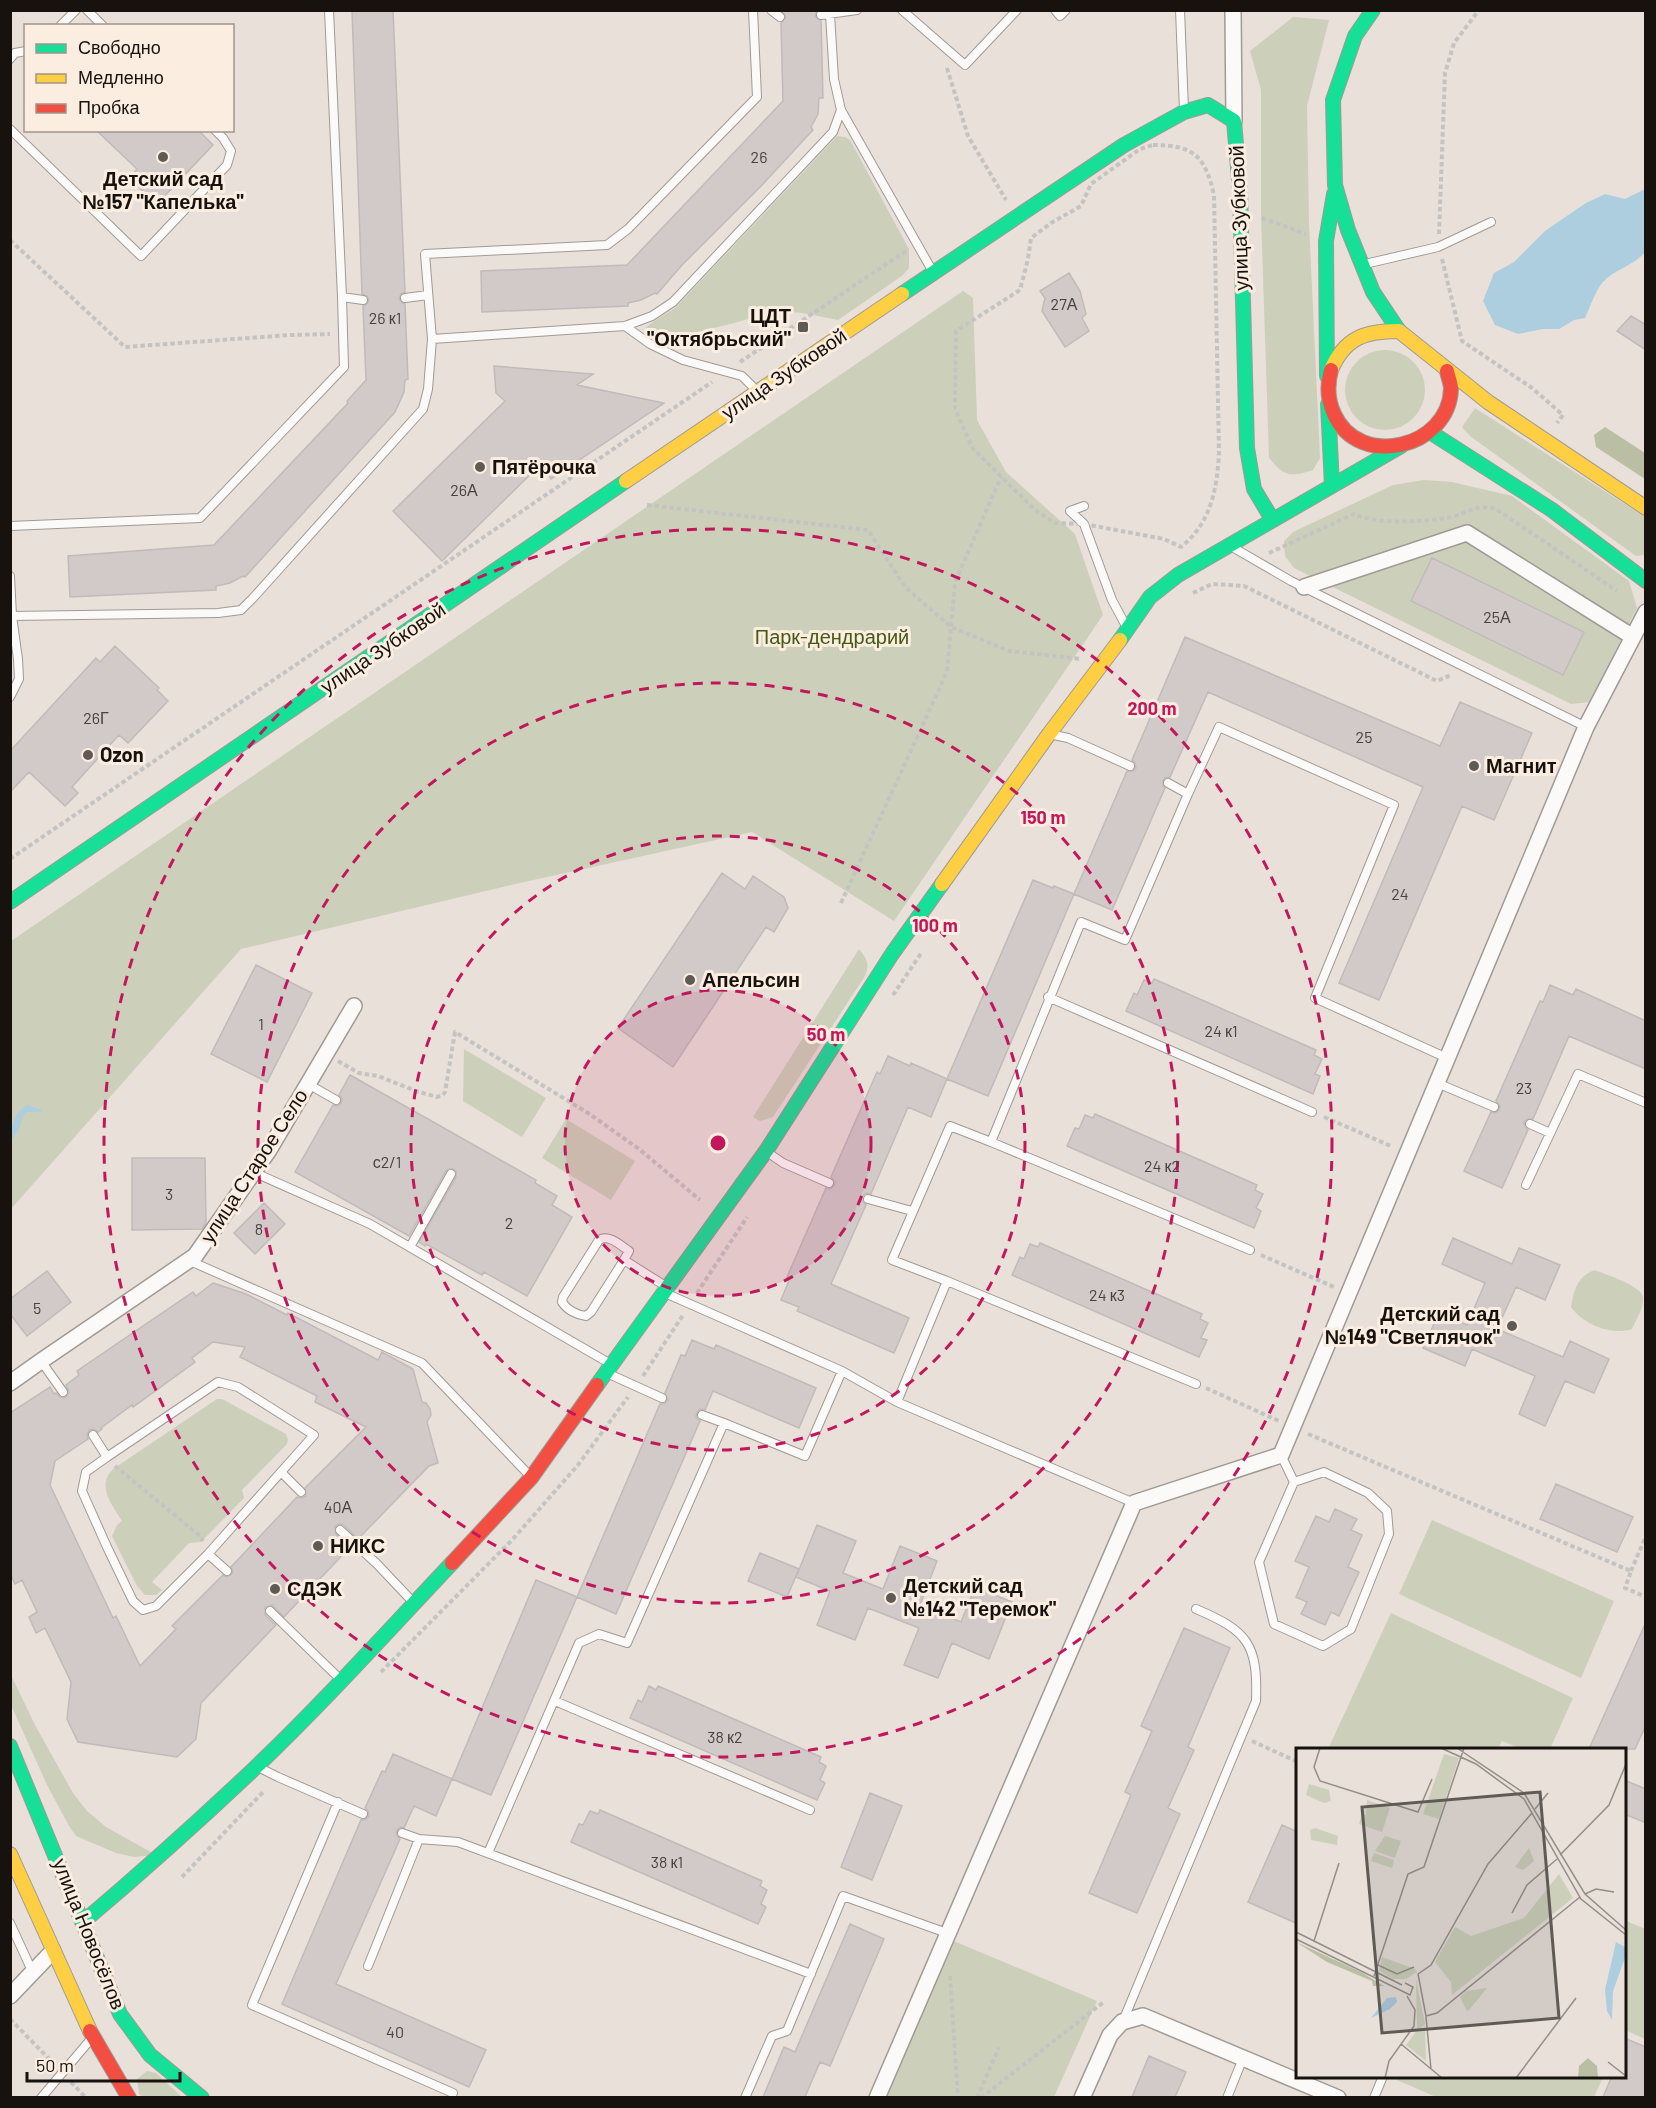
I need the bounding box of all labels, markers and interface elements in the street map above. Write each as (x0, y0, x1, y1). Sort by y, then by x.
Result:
legend (24, 24, 234, 132)
text: Свободно (78, 36, 161, 58)
text: Медленно (78, 66, 164, 88)
text: Пробка (78, 96, 141, 118)
street label: улица Зубковой (1223, 145, 1253, 291)
house number: 26 (751, 147, 767, 166)
marker: Детский сад №157 "Капелька" (156, 150, 170, 164)
place label: Детский сад №157 "Капелька" (82, 166, 244, 213)
house number: 27А (1051, 294, 1078, 313)
place label: ЦДТ "Октябрьский" (647, 303, 791, 350)
house number: 26 к1 (369, 308, 401, 327)
marker: ЦДТ "Октябрьский" (796, 320, 810, 334)
street label: улица Зубковой (716, 323, 850, 424)
place label: Пятёрочка (492, 454, 597, 478)
marker: Пятёрочка (473, 460, 487, 474)
house number: 26А (450, 480, 478, 499)
street label: улица Зубковой (315, 597, 449, 698)
house number: 25А (1483, 607, 1511, 626)
park label: Парк-дендрарий (755, 624, 909, 648)
text: 200 m (1127, 697, 1177, 719)
house number: 26Г (83, 708, 109, 727)
house number: 25 (1356, 727, 1372, 746)
place label: Ozon (100, 742, 144, 766)
marker: Ozon (81, 748, 95, 762)
place label: Магнит (1486, 753, 1557, 777)
marker: Магнит (1467, 759, 1481, 773)
text: 150 m (1021, 806, 1065, 828)
house number: 24 (1391, 884, 1409, 903)
text: 100 m (912, 914, 958, 936)
place label: Апельсин (702, 967, 800, 991)
marker: Апельсин (683, 973, 697, 987)
house number: 1 (258, 1014, 264, 1033)
house number: 24 к1 (1204, 1021, 1238, 1040)
text: 50 m (807, 1023, 845, 1045)
house number: 23 (1516, 1078, 1532, 1097)
street label: улица Старое Село (194, 1084, 312, 1247)
centre of rings (708, 1133, 728, 1153)
house number: с2/1 (373, 1152, 401, 1171)
house number: 24 к2 (1144, 1156, 1180, 1175)
house number: 3 (165, 1184, 173, 1203)
house number: 2 (505, 1213, 513, 1232)
house number: 8 (255, 1219, 263, 1238)
house number: 24 к3 (1089, 1285, 1125, 1304)
house number: 5 (33, 1298, 41, 1317)
place label: Детский сад №149 "Светлячок" (1324, 1301, 1500, 1348)
marker: Детский сад №149 "Светлячок" (1505, 1319, 1519, 1333)
house number: 40А (324, 1497, 353, 1516)
place label: НИКС (330, 1533, 385, 1557)
marker: НИКС (311, 1539, 325, 1553)
place label: Детский сад №142 "Теремок" (903, 1573, 1056, 1620)
place label: СДЭК (287, 1576, 343, 1600)
marker: СДЭК (268, 1582, 282, 1596)
marker: Детский сад №142 "Теремок" (884, 1591, 898, 1605)
house number: 38 к2 (707, 1727, 743, 1746)
inset map (1296, 1748, 1626, 2078)
house number: 38 к1 (651, 1852, 683, 1871)
street label: улица Новосёлов (49, 1855, 131, 2013)
house number: 40 (386, 2022, 404, 2041)
scale bar (27, 2045, 180, 2083)
text: 50 m (36, 2054, 74, 2076)

